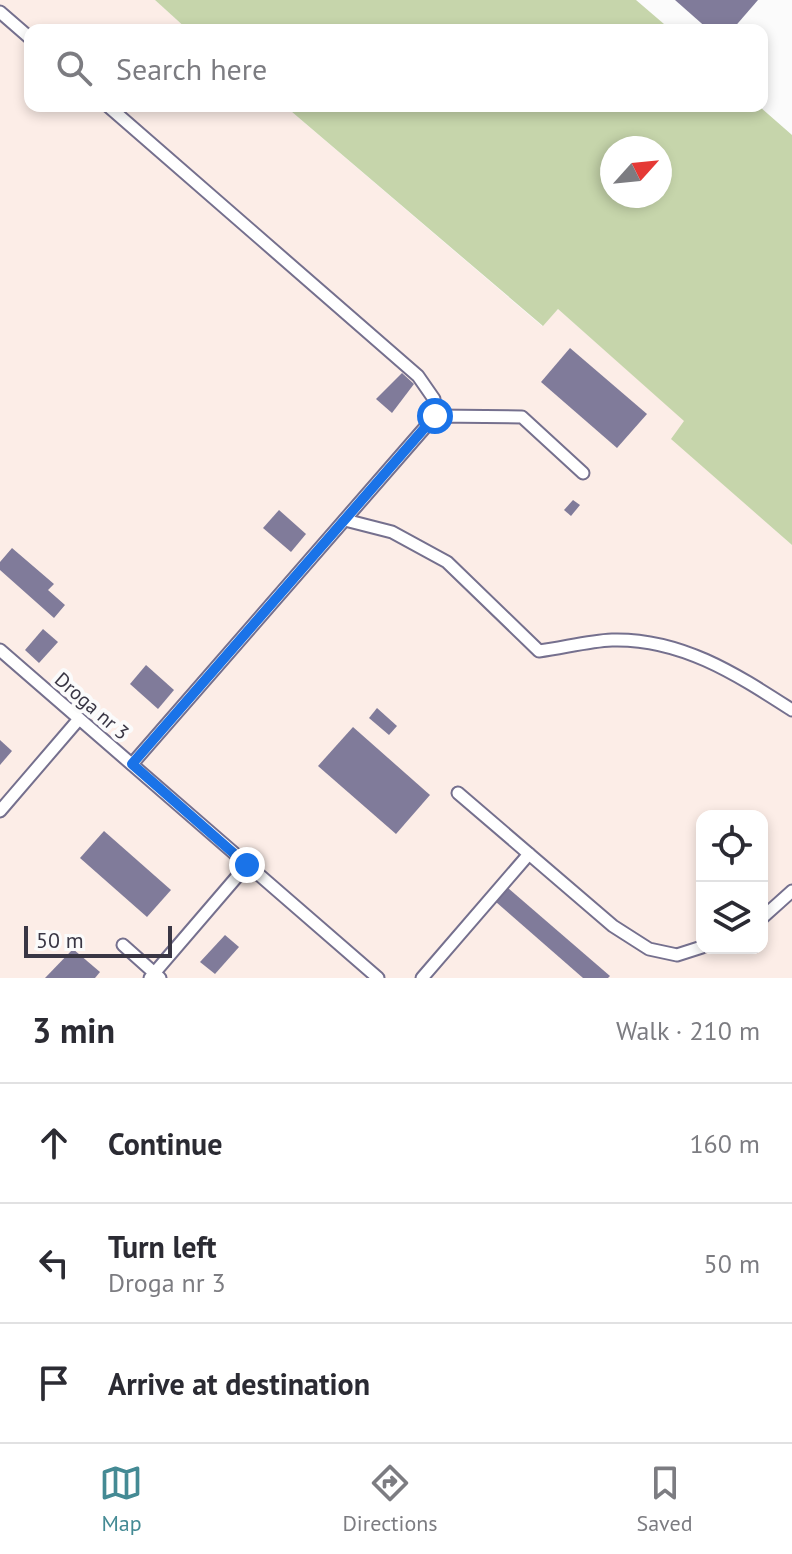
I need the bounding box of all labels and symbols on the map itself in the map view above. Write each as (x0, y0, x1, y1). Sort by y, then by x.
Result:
north arrow (600, 136, 672, 208)
route start (417, 398, 453, 434)
street label: Droga nr 3 (49, 666, 135, 746)
route end (229, 847, 265, 883)
scale bar (24, 922, 172, 958)

